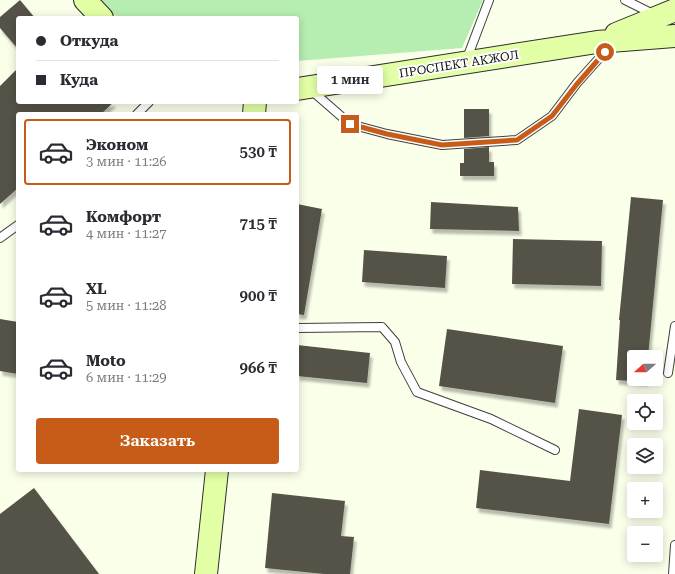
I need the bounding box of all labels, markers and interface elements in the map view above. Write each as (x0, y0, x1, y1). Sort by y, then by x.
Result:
text: Откуда (60, 32, 118, 50)
route start (596, 43, 614, 61)
street label: ПРОСПЕКТ АКЖОЛ (398, 48, 520, 80)
callout: 1 мин (317, 66, 383, 94)
text: Куда (60, 71, 98, 89)
text: 1 мин (331, 72, 369, 87)
route end (341, 115, 359, 133)
icon: car (38, 134, 74, 170)
text: Эконом (86, 136, 148, 154)
text: 530 ₸ (240, 143, 277, 161)
text: 3 мин · 11:26 (86, 154, 167, 169)
icon: car (38, 206, 74, 242)
text: Комфорт (86, 208, 161, 226)
text: 715 ₸ (240, 215, 277, 233)
text: 4 мин · 11:27 (86, 226, 167, 241)
icon: car (38, 278, 74, 314)
text: XL (86, 280, 107, 298)
text: 900 ₸ (240, 287, 277, 305)
text: 5 мин · 11:28 (86, 298, 167, 313)
icon: car (38, 350, 74, 386)
north arrow (627, 350, 663, 386)
map controls (627, 350, 663, 562)
text: Moto (86, 352, 126, 370)
text: 966 ₸ (240, 359, 277, 377)
text: 6 мин · 11:29 (86, 370, 167, 385)
button: locate (627, 394, 663, 430)
button: Заказать (36, 418, 279, 464)
button: layers (627, 438, 663, 474)
button: + (627, 482, 663, 518)
button: − (627, 526, 663, 562)

